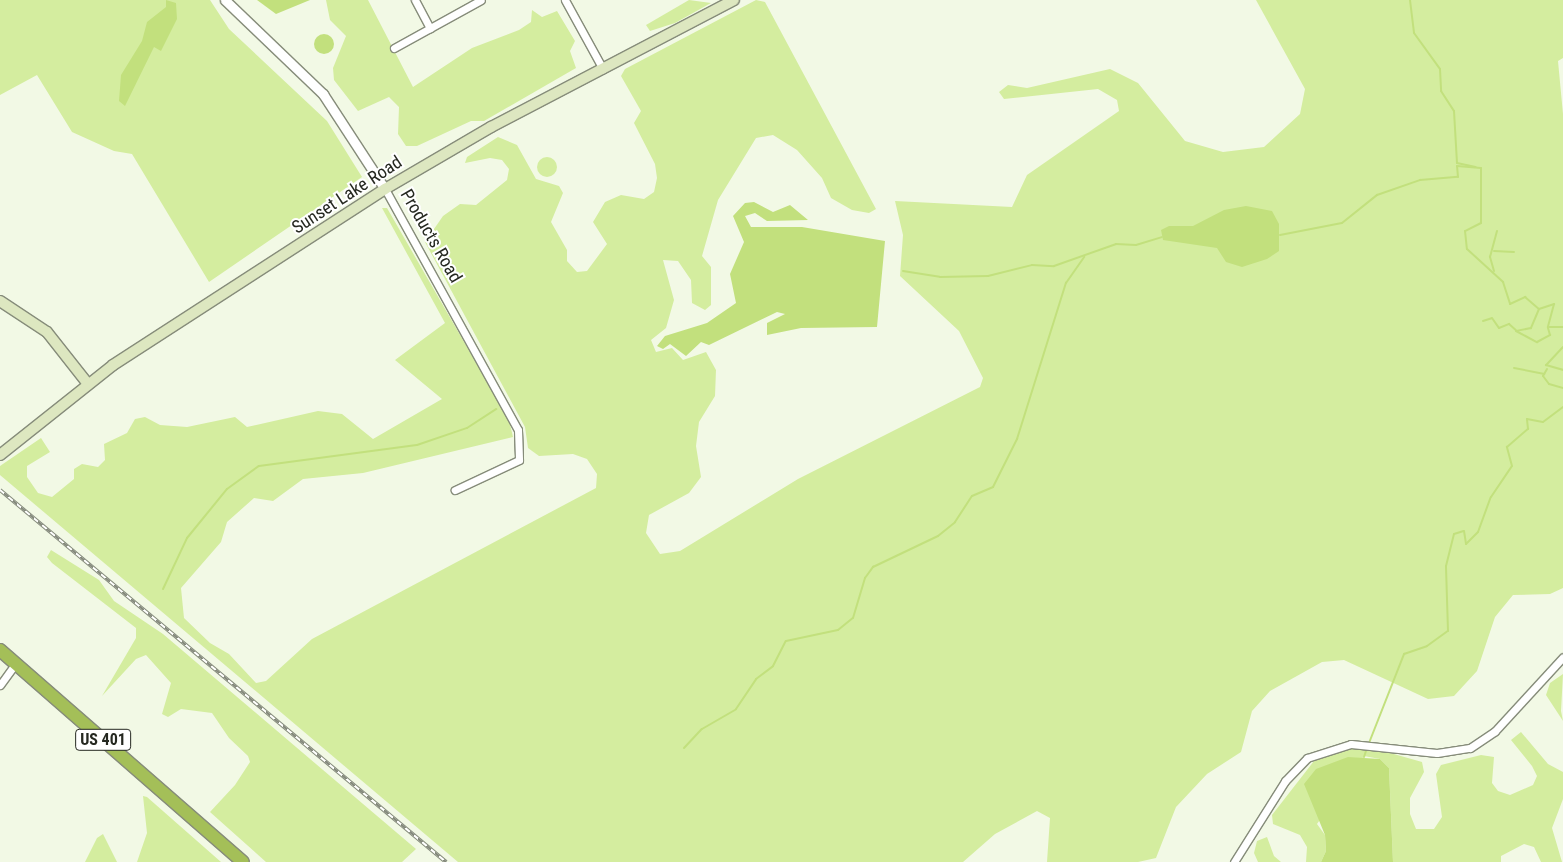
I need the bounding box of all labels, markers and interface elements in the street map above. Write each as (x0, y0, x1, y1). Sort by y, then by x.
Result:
street label: Sunset Lake Road (288, 151, 406, 239)
street label: Products Road (396, 186, 466, 286)
road number: US 401 (74, 726, 132, 754)

